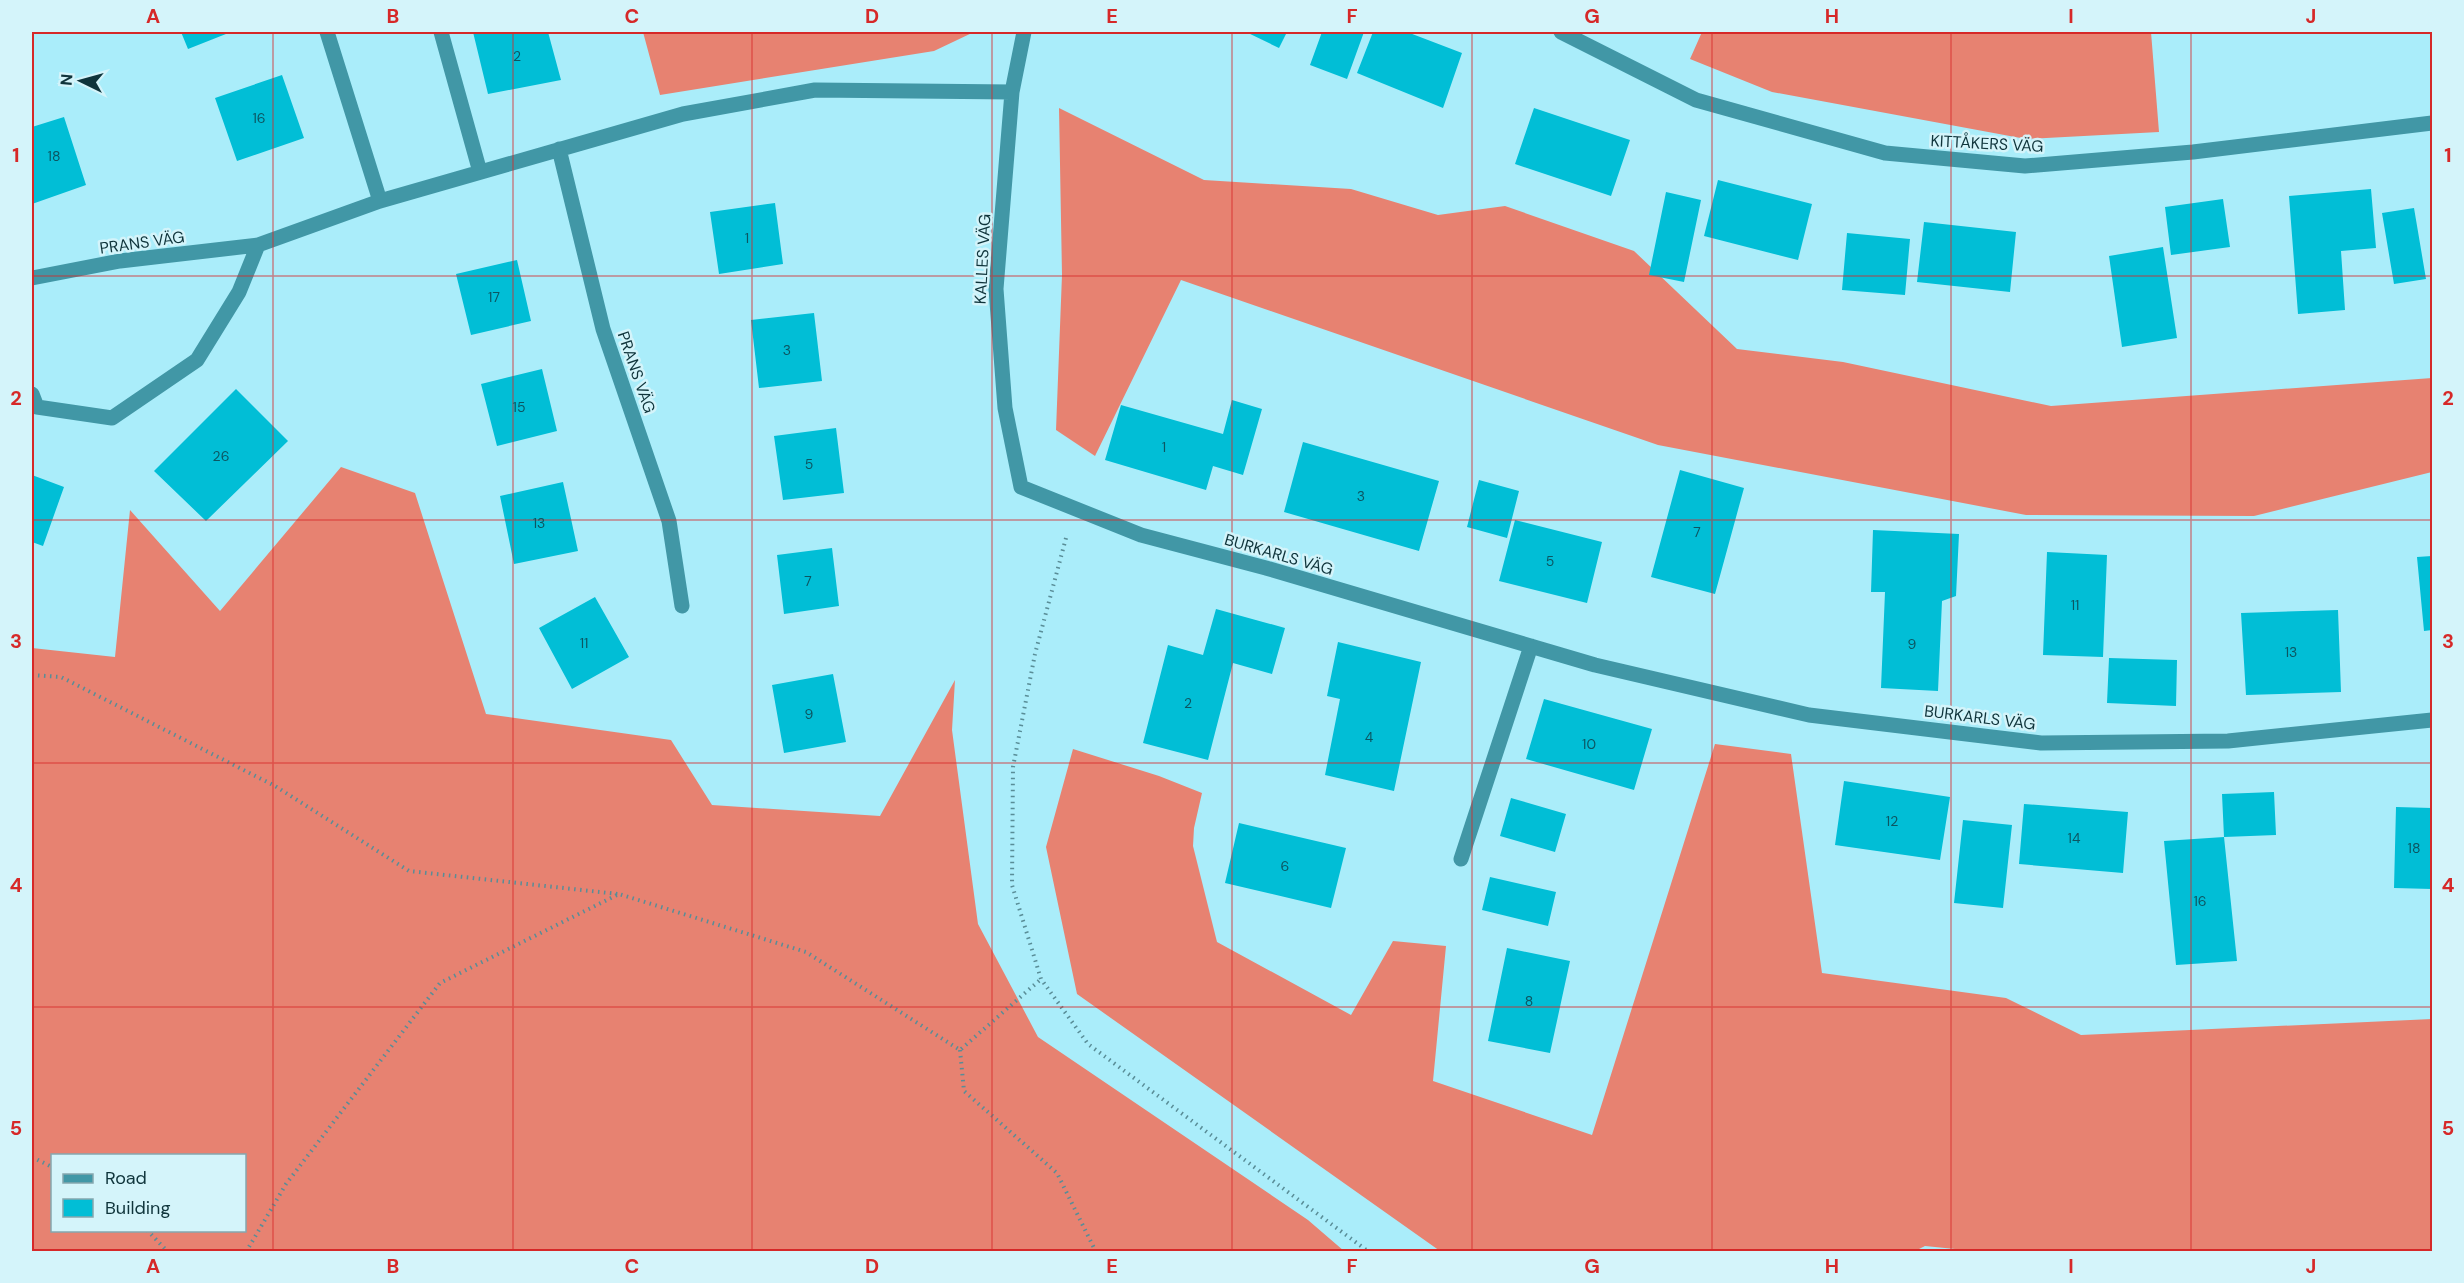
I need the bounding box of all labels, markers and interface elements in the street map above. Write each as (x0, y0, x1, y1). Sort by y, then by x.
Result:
text: A (146, 3, 160, 29)
text: B (387, 3, 399, 29)
text: C (625, 3, 639, 29)
text: D (865, 3, 879, 29)
text: E (1106, 3, 1118, 29)
text: F (1346, 3, 1358, 29)
text: G (1584, 3, 1600, 29)
text: H (1825, 3, 1839, 29)
text: I (2068, 3, 2074, 29)
text: J (2306, 3, 2316, 29)
house number: 2 (513, 47, 521, 65)
north arrow (51, 51, 111, 111)
text: N (56, 73, 78, 86)
house number: 16 (252, 109, 266, 127)
street label: KITTÅKERS VÄG (1930, 130, 2044, 157)
text: 1 (12, 142, 20, 168)
text: 1 (2444, 142, 2452, 168)
house number: 18 (48, 147, 60, 165)
street label: KALLES VÄG (970, 213, 995, 305)
street label: PRANS VÄG (98, 226, 186, 259)
house number: 1 (745, 229, 749, 247)
house number: 17 (488, 288, 500, 306)
street label: PRANS VÄG (613, 328, 660, 416)
house number: 3 (783, 341, 791, 359)
text: 2 (10, 385, 22, 411)
text: 2 (2442, 385, 2454, 411)
house number: 15 (513, 398, 525, 416)
house number: 1 (1162, 438, 1166, 456)
house number: 26 (213, 447, 229, 465)
house number: 5 (805, 455, 813, 473)
house number: 3 (1357, 487, 1365, 505)
house number: 13 (533, 514, 545, 532)
house number: 7 (1693, 523, 1701, 541)
street label: BURKARLS VÄG (1222, 529, 1336, 580)
house number: 5 (1546, 552, 1554, 570)
house number: 7 (804, 572, 812, 590)
house number: 11 (2071, 596, 2079, 614)
text: 3 (10, 628, 22, 654)
text: 3 (2442, 628, 2454, 654)
house number: 11 (580, 634, 588, 652)
house number: 9 (1908, 635, 1917, 653)
house number: 13 (2285, 643, 2297, 661)
house number: 2 (1184, 694, 1192, 712)
street label: BURKARLS VÄG (1923, 700, 2037, 735)
house number: 9 (805, 705, 814, 723)
house number: 4 (1365, 728, 1374, 746)
house number: 10 (1582, 735, 1596, 753)
house number: 12 (1886, 812, 1898, 830)
house number: 14 (2068, 829, 2081, 847)
house number: 18 (2408, 839, 2420, 857)
house number: 6 (1281, 857, 1289, 875)
text: 4 (10, 872, 23, 898)
text: 4 (2442, 872, 2455, 898)
house number: 16 (2193, 892, 2207, 910)
house number: 8 (1525, 992, 1533, 1010)
text: 5 (10, 1115, 22, 1141)
text: 5 (2442, 1115, 2454, 1141)
legend (51, 1154, 246, 1232)
text: Road (105, 1166, 147, 1190)
text: Building (105, 1196, 170, 1220)
text: A (146, 1253, 160, 1279)
text: B (387, 1253, 399, 1279)
text: C (625, 1253, 639, 1279)
text: D (865, 1253, 879, 1279)
text: E (1106, 1253, 1118, 1279)
text: F (1346, 1253, 1358, 1279)
text: G (1584, 1253, 1600, 1279)
text: H (1825, 1253, 1839, 1279)
text: I (2068, 1253, 2074, 1279)
text: J (2306, 1253, 2316, 1279)

